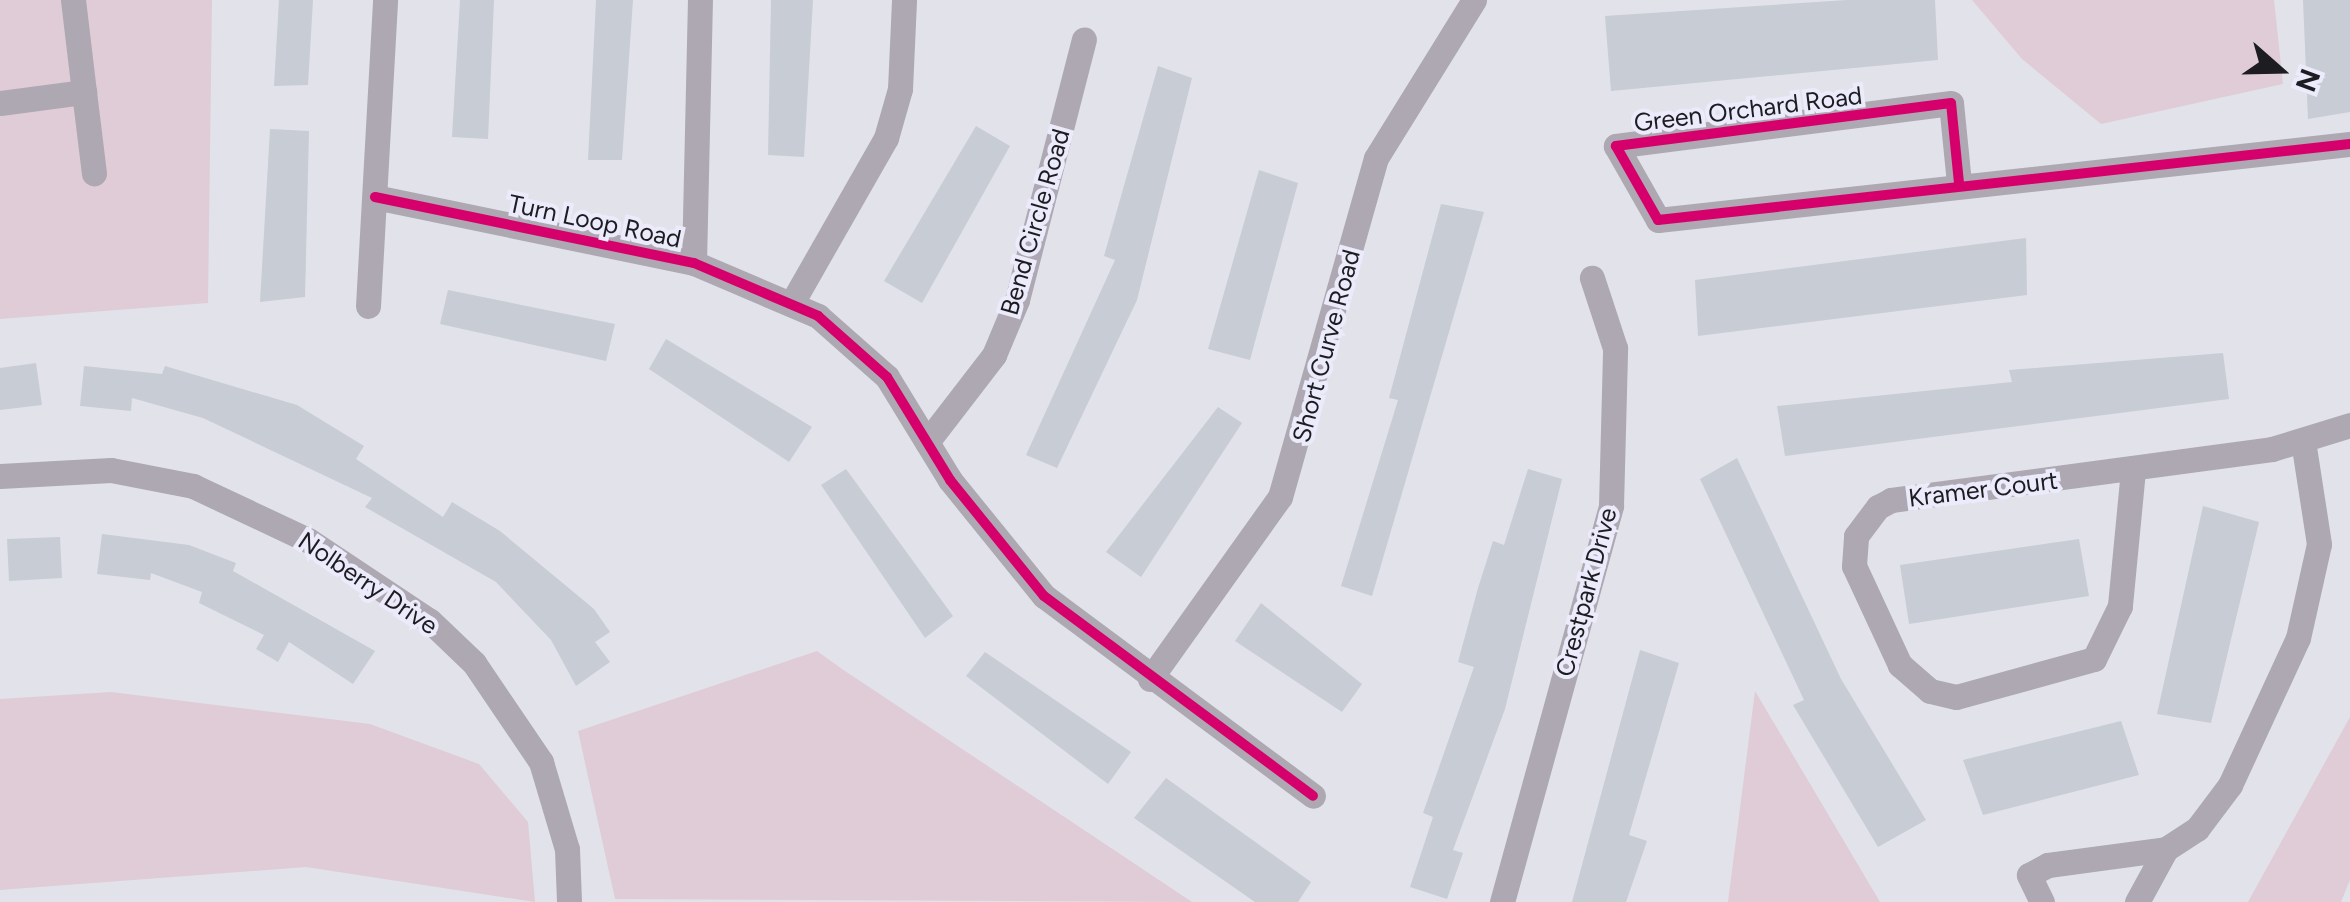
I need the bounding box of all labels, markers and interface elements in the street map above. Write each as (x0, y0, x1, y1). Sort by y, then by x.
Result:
north arrow (2230, 20, 2330, 120)
text: N (2289, 64, 2328, 96)
street label: Green Orchard Road (1632, 80, 1864, 138)
street label: Bend Circle Road (994, 125, 1076, 319)
street label: Turn Loop Road (506, 188, 684, 254)
street label: Short Curve Road (1286, 246, 1366, 446)
street label: Kramer Court (1907, 465, 2059, 513)
street label: Crestpark Drive (1549, 504, 1623, 680)
street label: Nolberry Drive (293, 525, 443, 641)

